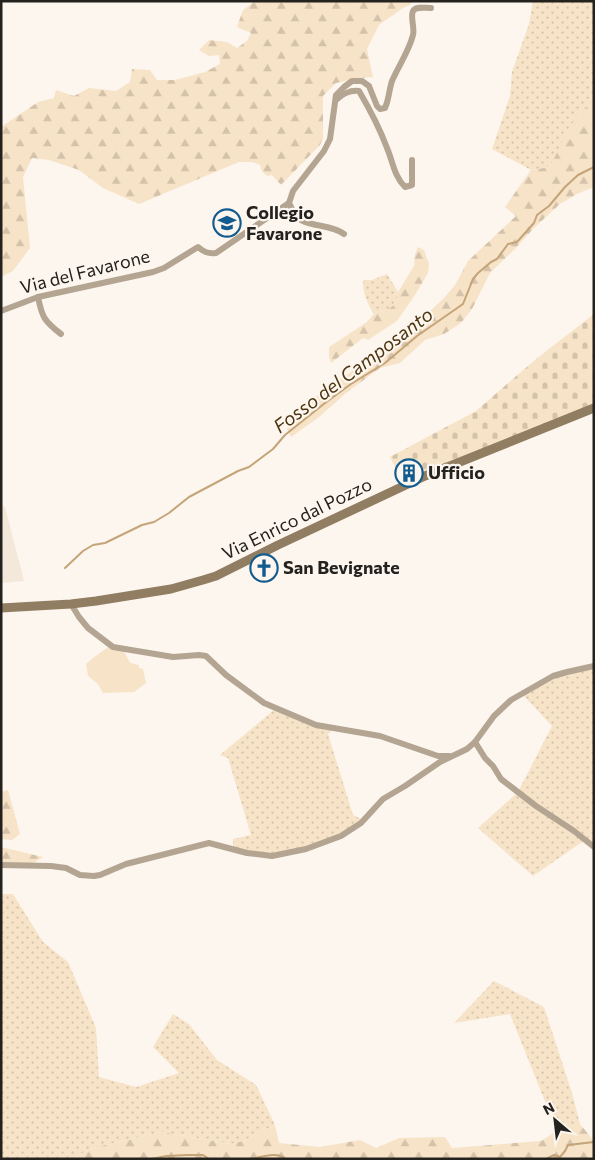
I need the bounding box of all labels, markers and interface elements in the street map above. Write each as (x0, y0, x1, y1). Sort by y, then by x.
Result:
place label: Collegio Favarone (246, 201, 322, 244)
school or university icon: Collegio Favarone (212, 208, 242, 238)
street label: Via del Favarone (18, 244, 152, 298)
water label: Fosso del Camposanto (268, 302, 437, 437)
building icon: Ufficio (394, 458, 424, 488)
place label: Ufficio (428, 461, 485, 483)
street label: Via Enrico dal Pozzo (218, 472, 375, 564)
church icon: San Bevignate (249, 553, 279, 583)
place label: San Bevignate (283, 556, 400, 578)
north arrow (530, 1095, 580, 1145)
text: N (540, 1098, 557, 1118)

